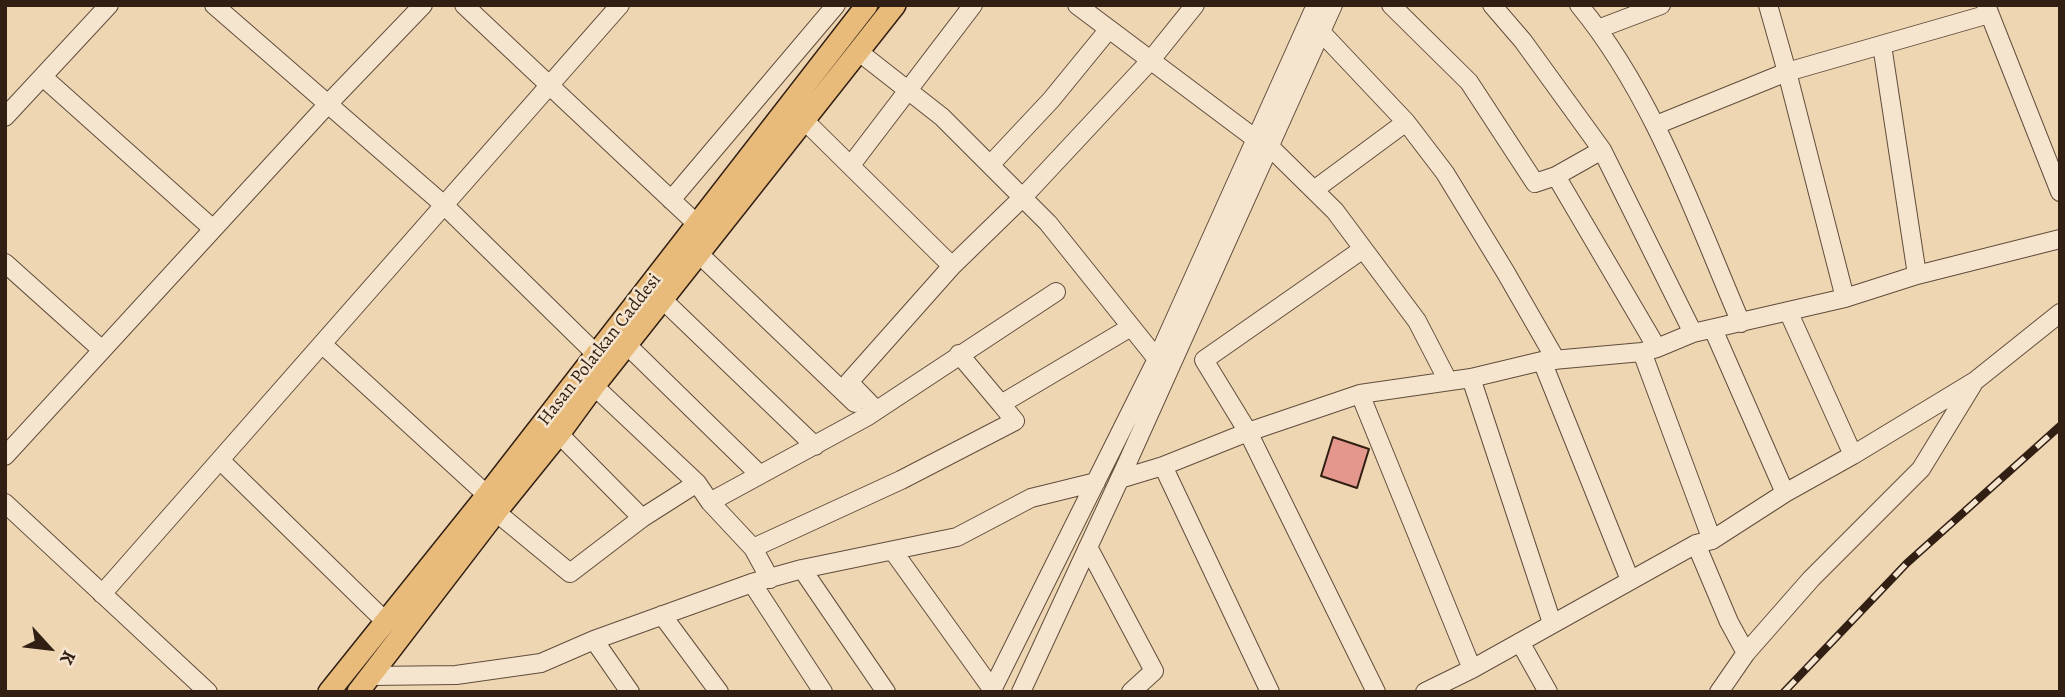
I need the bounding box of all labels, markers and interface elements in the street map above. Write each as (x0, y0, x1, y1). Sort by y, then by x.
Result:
street label: Hasan Polatkan Caddesi (533, 269, 667, 431)
north arrow (14, 613, 84, 683)
text: K (53, 646, 82, 669)

